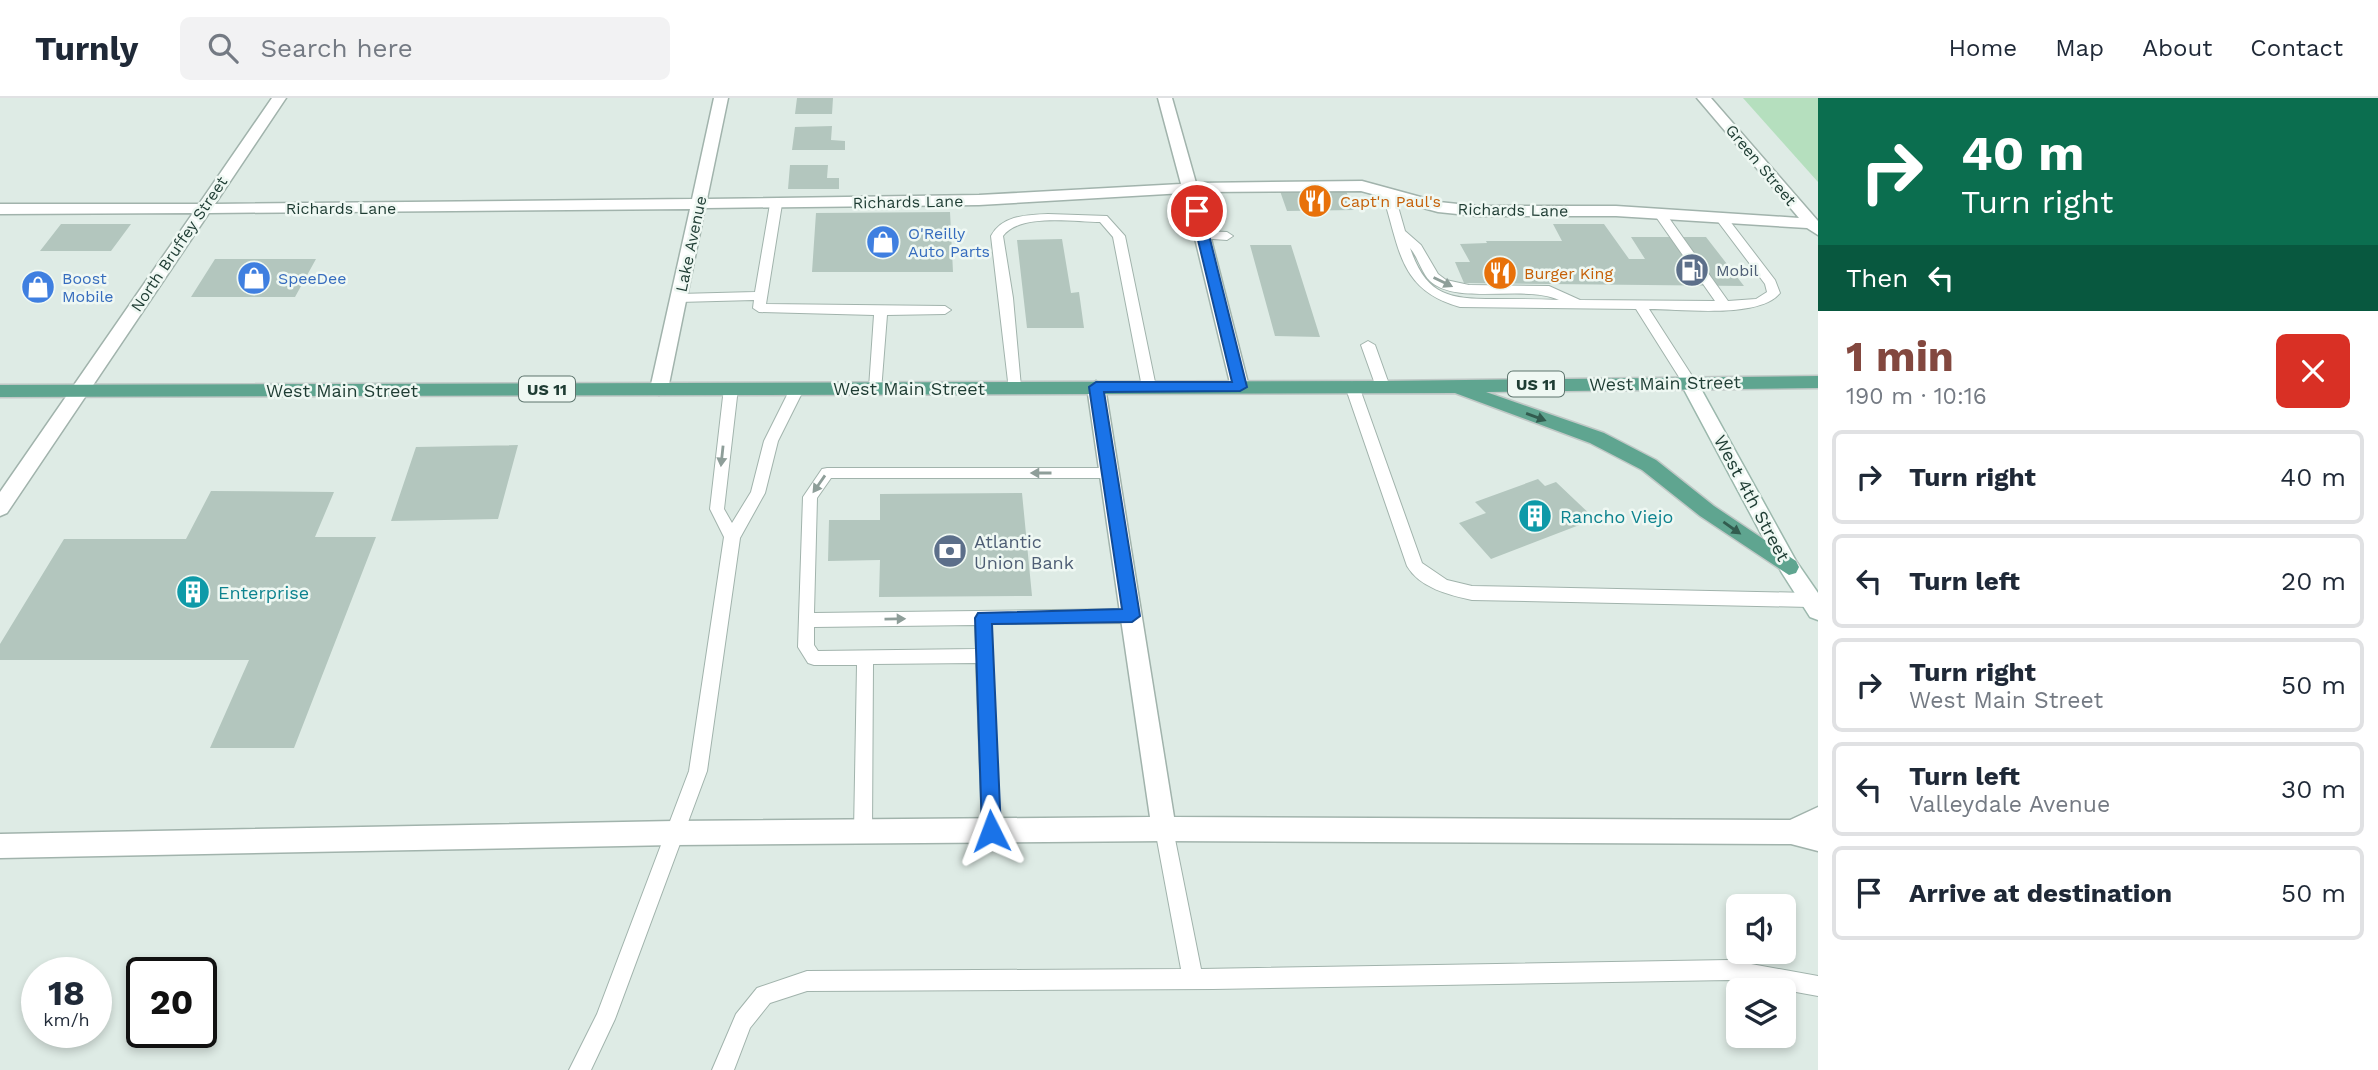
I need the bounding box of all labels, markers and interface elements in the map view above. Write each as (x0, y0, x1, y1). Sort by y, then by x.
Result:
search box (180, 17, 670, 80)
text: Turnly (35, 29, 138, 68)
icon: search (204, 29, 242, 67)
text: Search here (260, 33, 413, 63)
text: Home (1949, 34, 2017, 62)
text: Map (2055, 34, 2104, 62)
text: About (2142, 34, 2212, 62)
text: Contact (2250, 34, 2343, 62)
street label: Green Street (1722, 121, 1801, 210)
text: 40 m (1961, 124, 2084, 182)
icon: right (1846, 126, 1937, 217)
street label: North Bruffey Street (127, 173, 231, 315)
pin (1167, 181, 1227, 241)
restaurant icon: Capt'n Paul's (1296, 182, 1334, 220)
text: Turn right (1961, 183, 2113, 221)
street label: Richards Lane (852, 192, 964, 212)
icon: arrive (1178, 192, 1216, 230)
place label: Capt'n Paul's (1340, 192, 1441, 211)
street label: Lake Avenue (672, 194, 710, 294)
street label: Richards Lane (286, 199, 396, 218)
street label: Richards Lane (1457, 200, 1569, 220)
shop icon: O'Reilly Auto Parts (864, 223, 902, 261)
place label: O'Reilly Auto Parts (908, 224, 990, 261)
fuel station icon: Mobil (1673, 251, 1711, 289)
restaurant icon: Burger King (1481, 254, 1519, 292)
shop icon: SpeeDee (235, 259, 273, 297)
icon: left (1922, 259, 1960, 297)
place label: Mobil (1716, 261, 1758, 280)
text: Then (1846, 263, 1908, 293)
place label: Burger King (1524, 264, 1613, 283)
shop icon: Boost Mobile (19, 268, 57, 306)
place label: Boost Mobile (62, 269, 114, 306)
place label: SpeeDee (278, 269, 347, 288)
one-way arrow (1433, 276, 1454, 288)
text: 1 min (1846, 332, 1954, 381)
button: close (2276, 334, 2350, 408)
street label: West Main Street (1589, 371, 1742, 395)
road number: US 11 (1508, 372, 1564, 396)
road number: US 11 (519, 376, 575, 402)
street label: West Main Street (833, 378, 985, 399)
street label: West Main Street (266, 380, 418, 401)
text: 190 m · 10:16 (1846, 383, 1987, 410)
one-way arrow (1525, 411, 1546, 422)
street label: West 4th Street (1710, 431, 1794, 565)
one-way arrow (716, 445, 727, 467)
icon: right (1850, 458, 1888, 496)
text: Turn right (1909, 462, 2036, 492)
text: 40 m (2280, 462, 2346, 492)
one-way arrow (1030, 467, 1052, 479)
one-way arrow (812, 475, 826, 493)
building icon: Rancho Viejo (1516, 497, 1554, 535)
place label: Rancho Viejo (1560, 506, 1673, 527)
one-way arrow (1723, 521, 1741, 535)
place label: Atlantic Union Bank (974, 531, 1074, 573)
bank icon: Atlantic Union Bank (931, 532, 969, 570)
icon: left (1850, 562, 1888, 600)
text: Turn left (1909, 566, 2020, 596)
text: 20 m (2281, 566, 2346, 596)
building icon: Enterprise (174, 573, 212, 611)
place label: Enterprise (218, 582, 309, 603)
one-way arrow (884, 613, 906, 625)
text: Turn right (1909, 657, 2036, 687)
icon: right (1850, 666, 1888, 704)
text: 50 m (2281, 670, 2346, 700)
text: West Main Street (1909, 687, 2103, 714)
text: Turn left (1909, 761, 2020, 791)
icon: left (1850, 770, 1888, 808)
text: 30 m (2281, 774, 2346, 804)
text: Valleydale Avenue (1909, 791, 2110, 818)
position arrow (954, 794, 1028, 868)
icon: arrive (1850, 874, 1888, 912)
text: Arrive at destination (1909, 878, 2172, 908)
text: 50 m (2281, 878, 2346, 908)
map controls (1726, 894, 1796, 1048)
button: sound (1726, 894, 1796, 964)
speed limit sign: 20 (126, 957, 217, 1048)
text: 18 (48, 972, 85, 1014)
button: layers (1726, 978, 1796, 1048)
text: km/h (43, 1009, 90, 1030)

